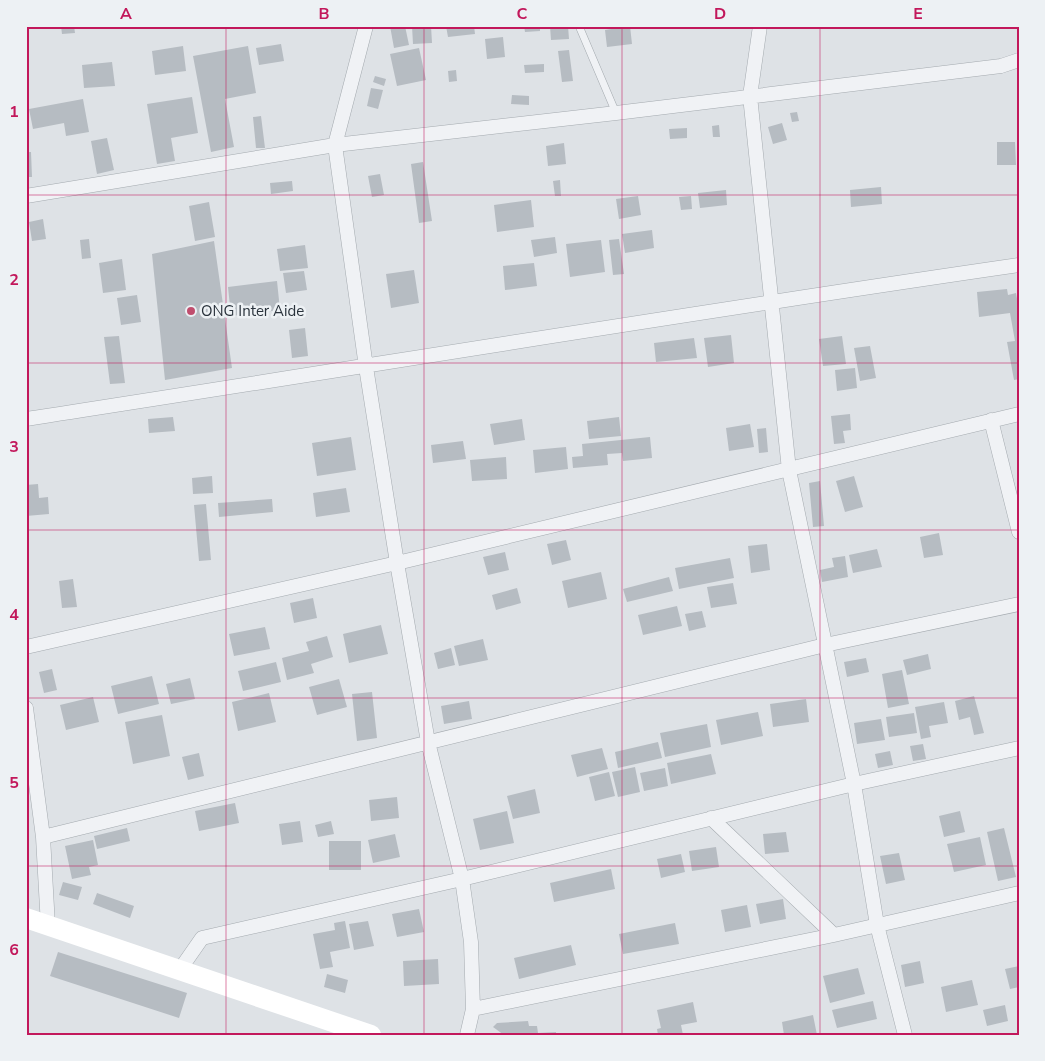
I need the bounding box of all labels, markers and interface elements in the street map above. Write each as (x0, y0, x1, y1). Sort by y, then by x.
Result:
text: A (120, 3, 132, 25)
text: B (318, 3, 330, 25)
text: C (517, 3, 528, 25)
text: D (714, 3, 726, 25)
text: E (913, 3, 923, 25)
text: 1 (9, 101, 19, 123)
text: 2 (9, 269, 19, 291)
place label: ONG Inter Aide (201, 301, 304, 321)
marker: ONG Inter Aide (185, 305, 197, 317)
text: 3 (9, 436, 19, 458)
text: 4 (9, 604, 19, 626)
text: 5 (9, 772, 19, 794)
text: 6 (9, 939, 19, 961)

